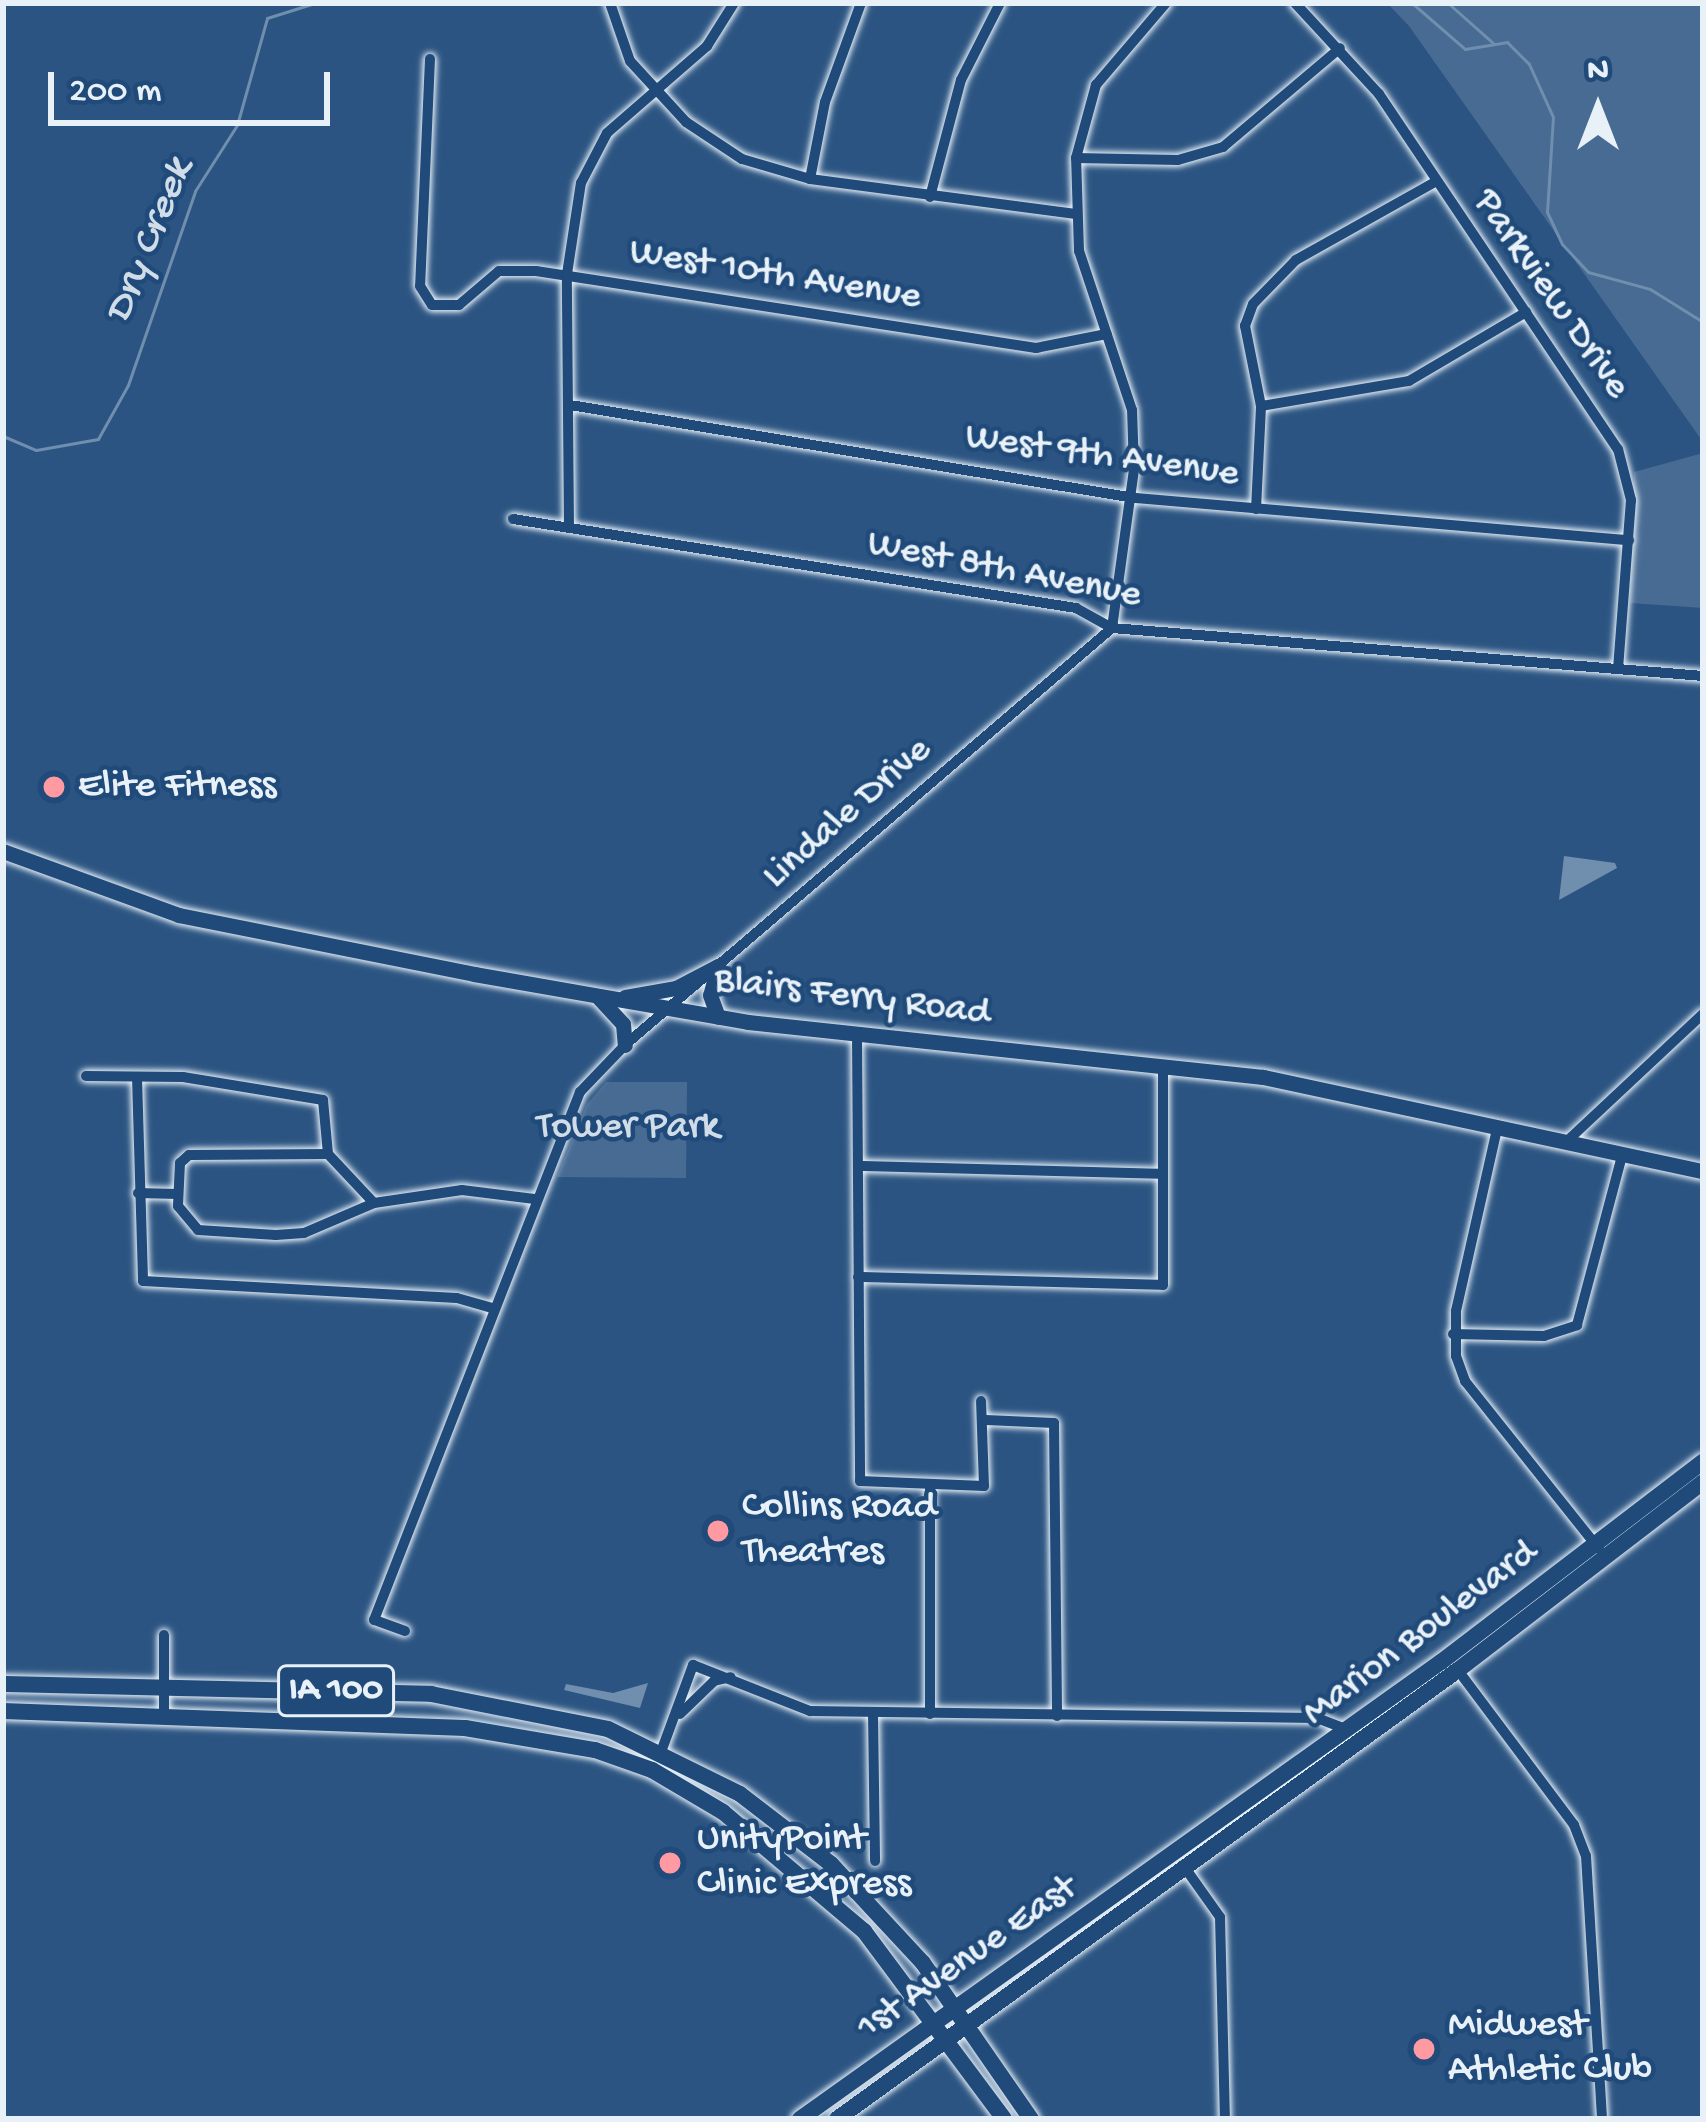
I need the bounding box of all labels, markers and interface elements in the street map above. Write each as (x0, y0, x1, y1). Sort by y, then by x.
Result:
scale bar (54, 48, 336, 122)
north arrow (1538, 48, 1658, 168)
text: N (1587, 53, 1609, 91)
text: 200 m (69, 71, 162, 114)
water label: Dry Creek (95, 153, 207, 331)
street label: Parkview Drive (1461, 181, 1639, 409)
street label: West 10th Avenue (626, 230, 924, 322)
street label: West 9th Avenue (962, 415, 1242, 499)
street label: West 8th Avenue (863, 522, 1145, 620)
street label: Lindale Drive (754, 728, 942, 900)
place label: Elite Fitness (78, 764, 276, 810)
marker: Elite Fitness (41, 774, 67, 800)
street label: Blairs Ferry Road (712, 958, 992, 1038)
park label: Tower Park (536, 1105, 720, 1151)
place label: Collins Road Theatres (742, 1486, 936, 1577)
marker: Collins Road Theatres (705, 1518, 731, 1544)
street label: Marion Boulevard (1294, 1531, 1548, 1737)
road number: IA 100 (276, 1661, 396, 1721)
place label: UnityPoint Clinic Express (697, 1818, 911, 1909)
marker: UnityPoint Clinic Express (654, 1847, 686, 1879)
street label: 1st Avenue East (849, 1866, 1087, 2052)
place label: Midwest Athletic Club (1448, 2004, 1652, 2095)
marker: Midwest Athletic Club (1411, 2036, 1437, 2062)

